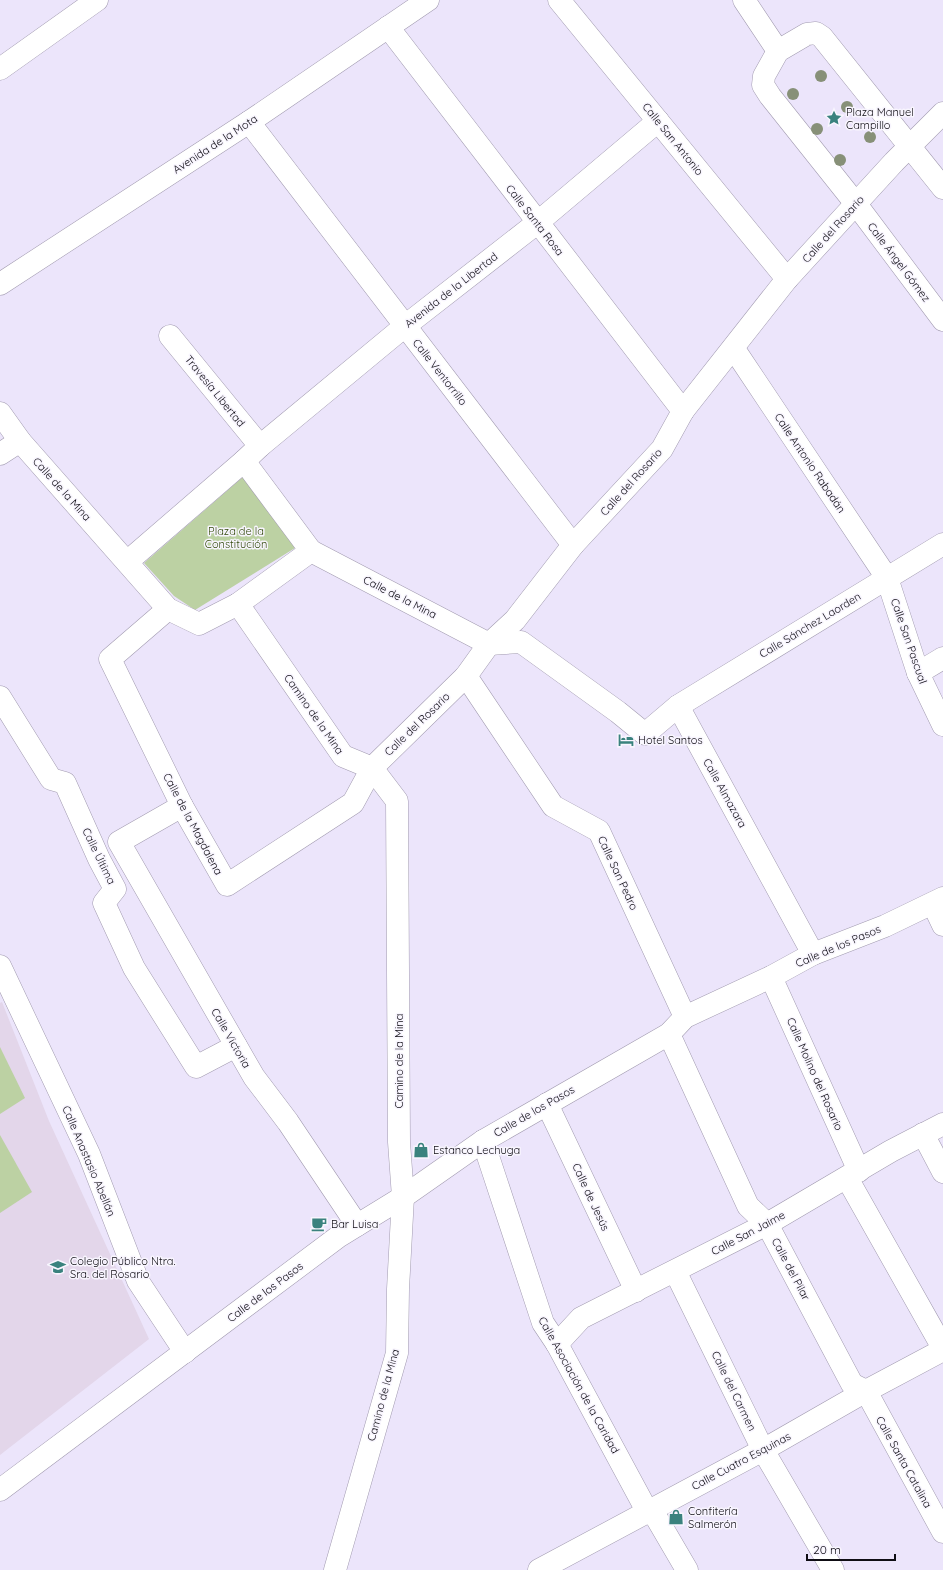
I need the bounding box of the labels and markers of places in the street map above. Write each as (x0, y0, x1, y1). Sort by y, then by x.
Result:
place label: Plaza Manuel Campillo (846, 105, 914, 132)
place icon: Plaza Manuel Campillo (825, 109, 843, 127)
hotel icon: Hotel Santos (617, 731, 635, 749)
place label: Hotel Santos (638, 733, 703, 747)
shop icon: Estanco Lechuga (412, 1141, 430, 1159)
place label: Estanco Lechuga (433, 1143, 520, 1157)
cafe icon: Bar Luisa (310, 1215, 328, 1233)
place label: Bar Luisa (331, 1217, 378, 1231)
place label: Colegio Público Ntra. Sra. del Rosario (70, 1254, 175, 1281)
school or university icon: Colegio Público Ntra. Sra. del Rosario (49, 1258, 67, 1276)
place label: Confitería Salmerón (688, 1504, 738, 1531)
shop icon: Confitería Salmerón (667, 1508, 685, 1526)

